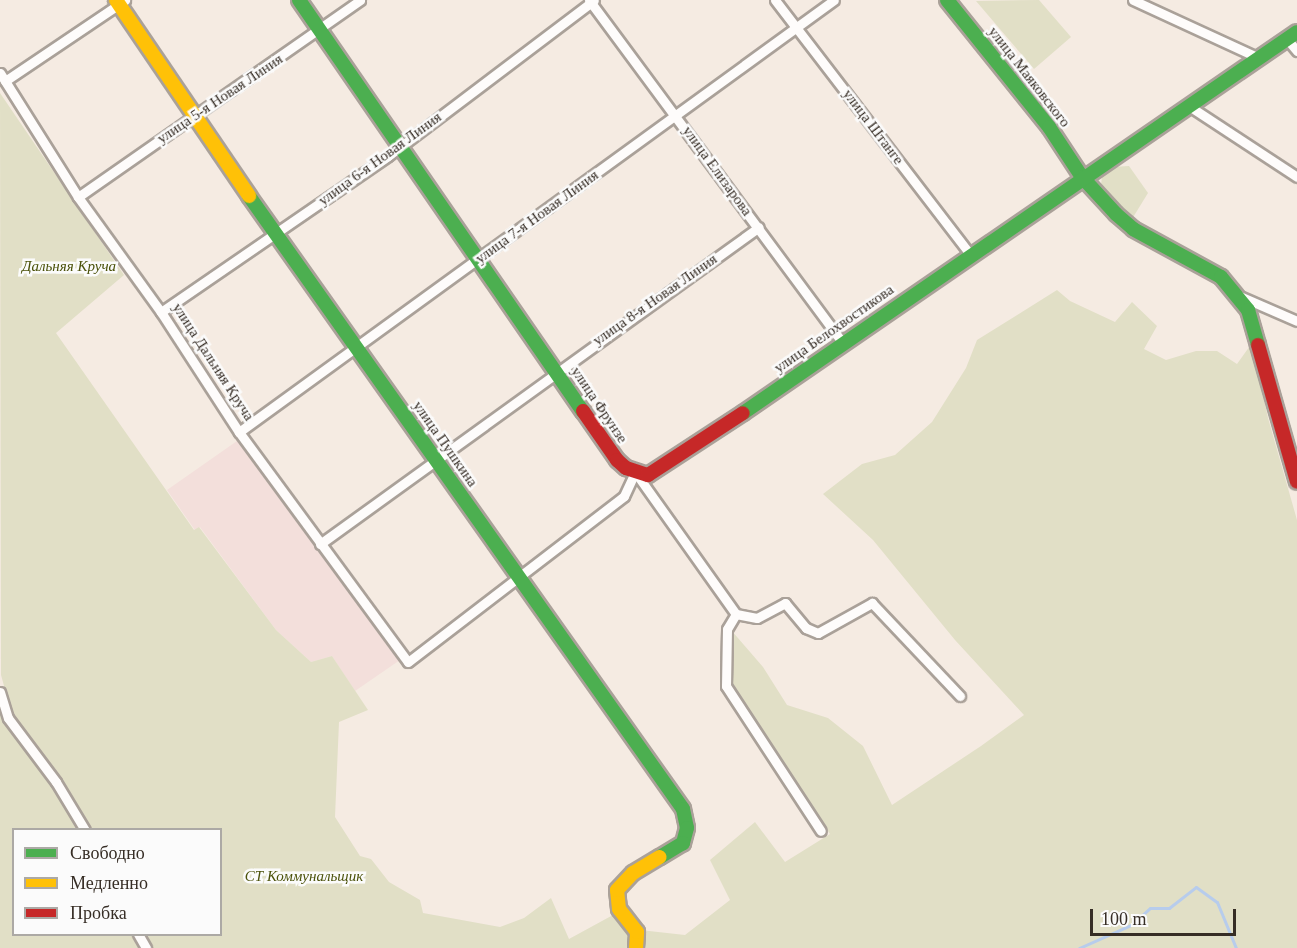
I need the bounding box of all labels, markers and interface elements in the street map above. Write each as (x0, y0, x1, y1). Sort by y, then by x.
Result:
street label: улица Маяковского (984, 23, 1074, 131)
street label: улица 5-я Новая Линия (154, 50, 286, 148)
street label: улица Штанге (839, 86, 907, 168)
street label: улица 6-я Новая Линия (315, 108, 445, 210)
street label: улица Елизарова (678, 123, 756, 219)
street label: улица 7-я Новая Линия (472, 166, 602, 268)
street label: улица 8-я Новая Линия (589, 250, 721, 350)
park label: Дальняя Круча (22, 258, 116, 276)
street label: улица Белохвостикова (771, 281, 897, 377)
street label: улица Дальняя Круча (168, 300, 258, 424)
street label: улица Фрунзе (567, 363, 631, 447)
street label: улица Пушкина (409, 398, 481, 490)
legend (12, 828, 222, 936)
text: Свободно (70, 843, 145, 863)
park label: СТ Коммунальщик (245, 868, 363, 886)
text: Медленно (70, 873, 148, 893)
scale bar (1093, 897, 1238, 935)
text: Пробка (70, 903, 127, 923)
text: 100 m (1101, 909, 1147, 929)

